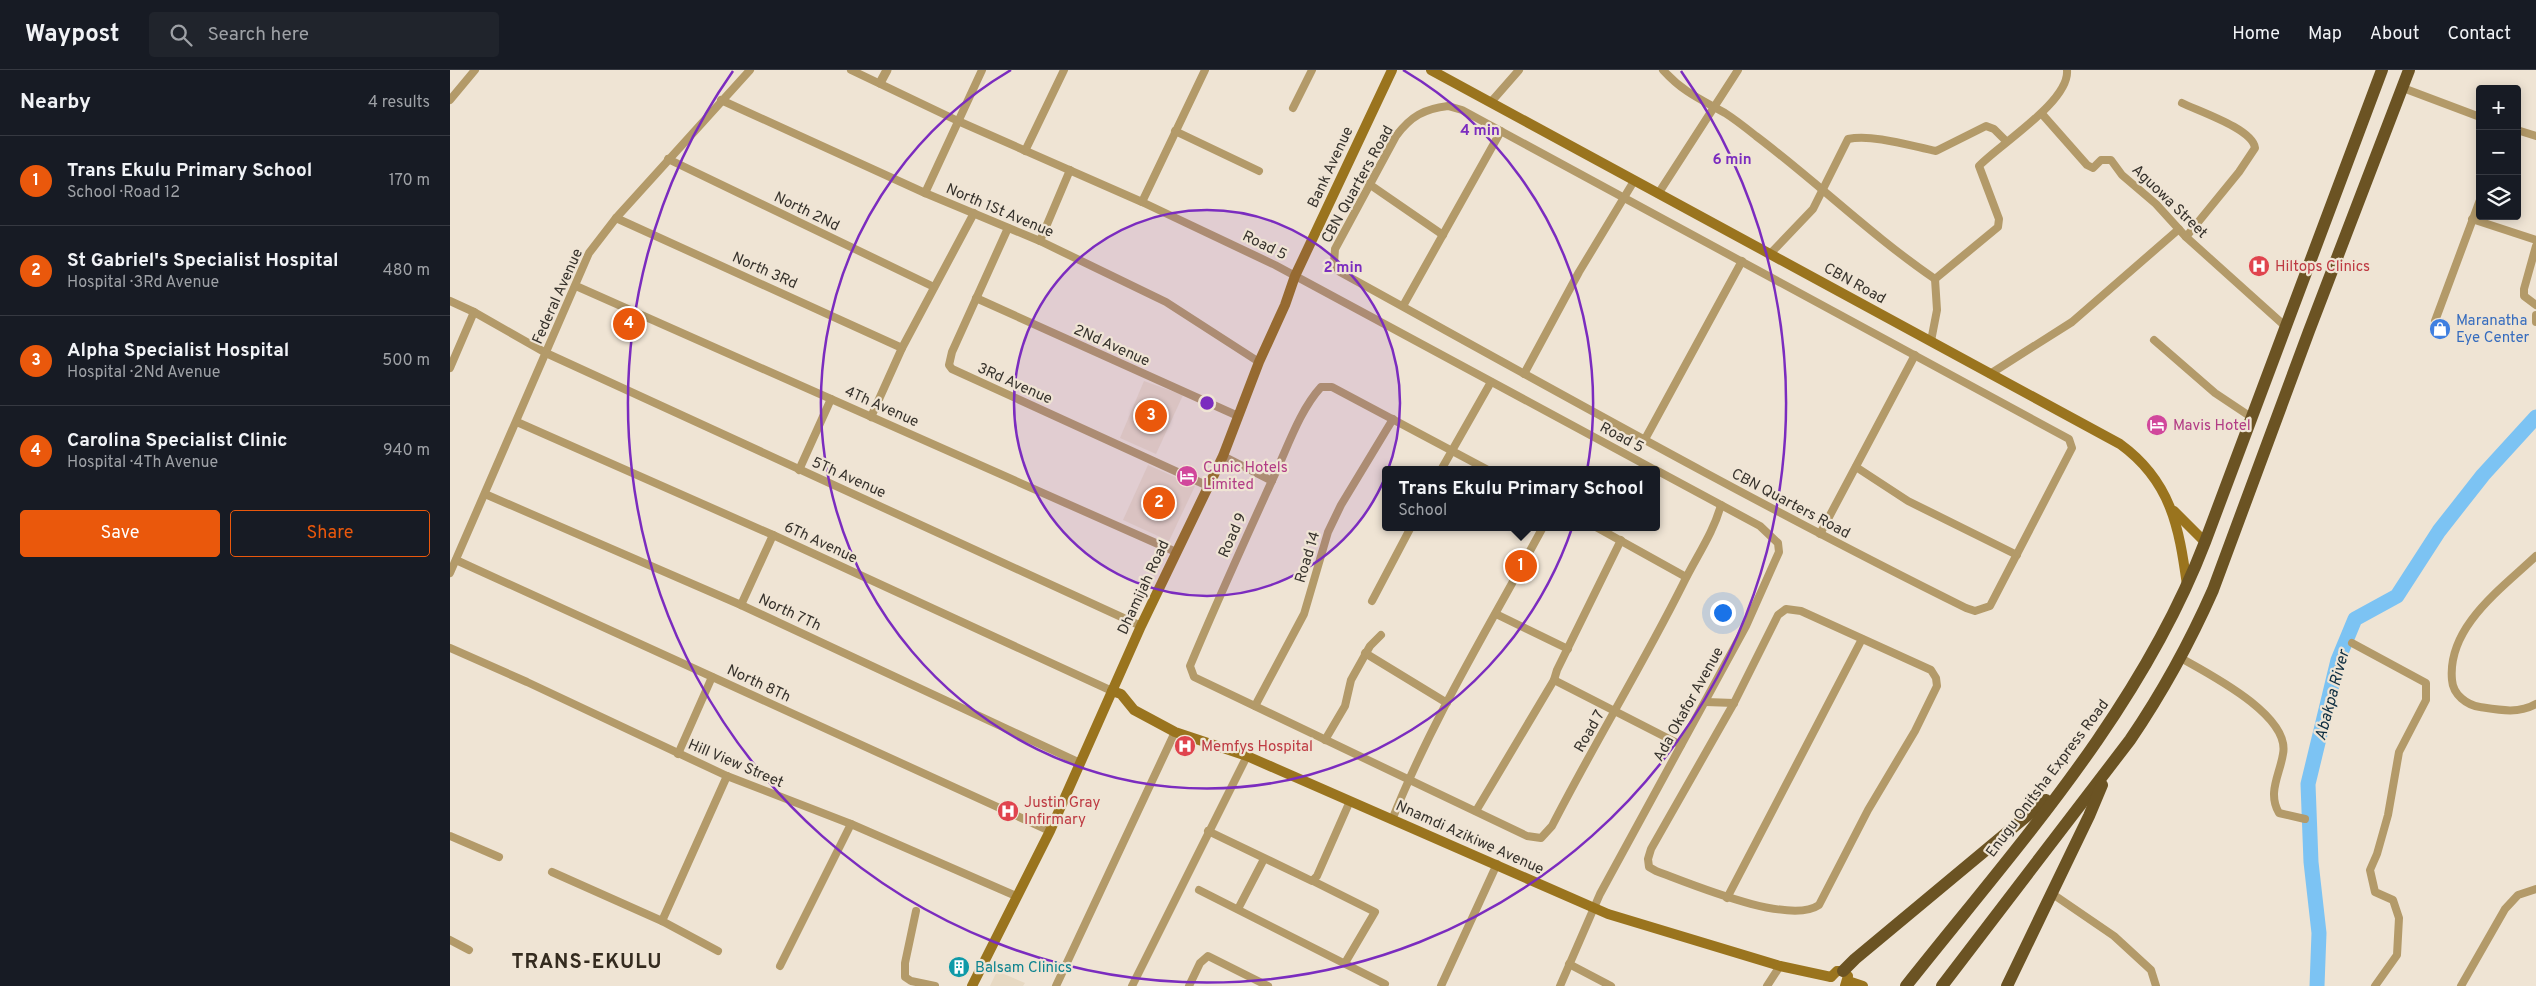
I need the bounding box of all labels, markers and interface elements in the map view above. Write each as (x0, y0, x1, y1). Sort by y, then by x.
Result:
search box (149, 12, 499, 57)
text: Waypost (25, 20, 119, 50)
icon: search (167, 21, 195, 49)
text: Search here (207, 23, 309, 47)
text: Home (2232, 23, 2280, 46)
text: Map (2308, 23, 2342, 46)
text: About (2370, 23, 2419, 46)
text: Contact (2447, 23, 2511, 46)
map controls (2476, 85, 2521, 220)
button: + (2476, 85, 2521, 130)
text: Nearby (20, 89, 91, 116)
text: 4 results (368, 93, 430, 113)
street label: CBN Quarters Road (1318, 122, 1399, 247)
text: 4 min (1460, 122, 1500, 141)
street label: Bank Avenue (1304, 124, 1358, 211)
button: − (2476, 130, 2521, 175)
text: 6 min (1712, 151, 1752, 170)
text: Trans Ekulu Primary School (67, 159, 312, 183)
street label: Aguowa Street (2127, 161, 2211, 243)
text: 1 (33, 171, 39, 191)
text: 170 m (389, 171, 430, 191)
button: layers (2476, 175, 2521, 220)
street label: North 1St Avenue (943, 180, 1056, 243)
text: School · Road 12 (67, 183, 180, 203)
street label: North 2Nd (770, 188, 842, 236)
street label: Road 5 (1239, 227, 1290, 265)
street label: Federal Avenue (529, 246, 588, 347)
text: St Gabriel's Specialist Hospital (67, 249, 339, 273)
street label: North 3Rd (729, 249, 800, 294)
hospital icon: Hiltops Clinics (2247, 254, 2271, 278)
place label: Hiltops Clinics (2275, 258, 2370, 277)
text: 2 min (1323, 259, 1363, 278)
street label: CBN Road (1820, 259, 1889, 309)
text: 2 (31, 261, 41, 281)
text: 480 m (383, 261, 430, 281)
text: Hospital · 3Rd Avenue (67, 273, 219, 293)
pin: 4 (613, 305, 645, 343)
place label: Maranatha Eye Center (2456, 312, 2530, 348)
shop icon: Maranatha Eye Center (2428, 317, 2452, 341)
street label: 2Nd Avenue (1070, 321, 1152, 372)
text: Alpha Specialist Hospital (67, 339, 289, 363)
text: 3 (31, 351, 41, 371)
text: 500 m (382, 351, 430, 371)
street label: 3Rd Avenue (974, 359, 1055, 409)
text: Hospital · 2Nd Avenue (67, 363, 220, 383)
street label: 4Th Avenue (841, 383, 921, 432)
centre of rings (1198, 394, 1216, 412)
pin: 3 (1135, 397, 1167, 435)
hotel icon: Mavis Hotel (2145, 413, 2169, 437)
place label: Mavis Hotel (2173, 417, 2251, 436)
street label: Road 5 (1596, 419, 1647, 458)
text: Carolina Specialist Clinic (67, 429, 288, 453)
text: 4 (31, 441, 41, 461)
text: 940 m (383, 441, 430, 461)
text: Hospital · 4Th Avenue (67, 453, 218, 473)
street label: 5Th Avenue (808, 454, 888, 503)
place label: Cunic Hotels Limited (1203, 459, 1288, 495)
hotel icon: Cunic Hotels Limited (1175, 464, 1199, 488)
street label: CBN Quarters Road (1728, 465, 1853, 544)
popup (1382, 466, 1660, 531)
text: Trans Ekulu Primary School (1398, 477, 1644, 501)
pin: 2 (1143, 484, 1175, 522)
text: School (1398, 501, 1447, 521)
button: Save (20, 510, 220, 557)
button: Share (230, 510, 430, 557)
street label: Road 9 (1215, 510, 1252, 561)
street label: 6Th Avenue (781, 518, 860, 569)
street label: Road 14 (1292, 529, 1325, 585)
street label: Dhamijah Road (1114, 537, 1175, 638)
pin: 1 (1505, 547, 1537, 585)
street label: North 7Th (755, 591, 824, 636)
your location (1710, 600, 1736, 626)
street label: Ada Okafor Avenue (1650, 644, 1729, 765)
water label: Abakpa River (2311, 646, 2355, 743)
street label: North 8Th (723, 661, 793, 707)
street label: Enugu Onitsha Express Road (1983, 696, 2114, 862)
street label: Road 7 (1571, 707, 1610, 756)
hospital icon: Memfys Hospital (1173, 734, 1197, 758)
street label: Hill View Street (685, 736, 786, 793)
place label: Memfys Hospital (1201, 738, 1313, 757)
place label: Justin Gray Infirmary (1024, 794, 1100, 830)
street label: Nnamdi Azikiwe Avenue (1392, 797, 1547, 880)
hospital icon: Justin Gray Infirmary (996, 799, 1020, 823)
district label: TRANS-EKULU (511, 950, 663, 976)
building icon: Balsam Clinics (947, 955, 971, 979)
place label: Balsam Clinics (975, 959, 1072, 978)

